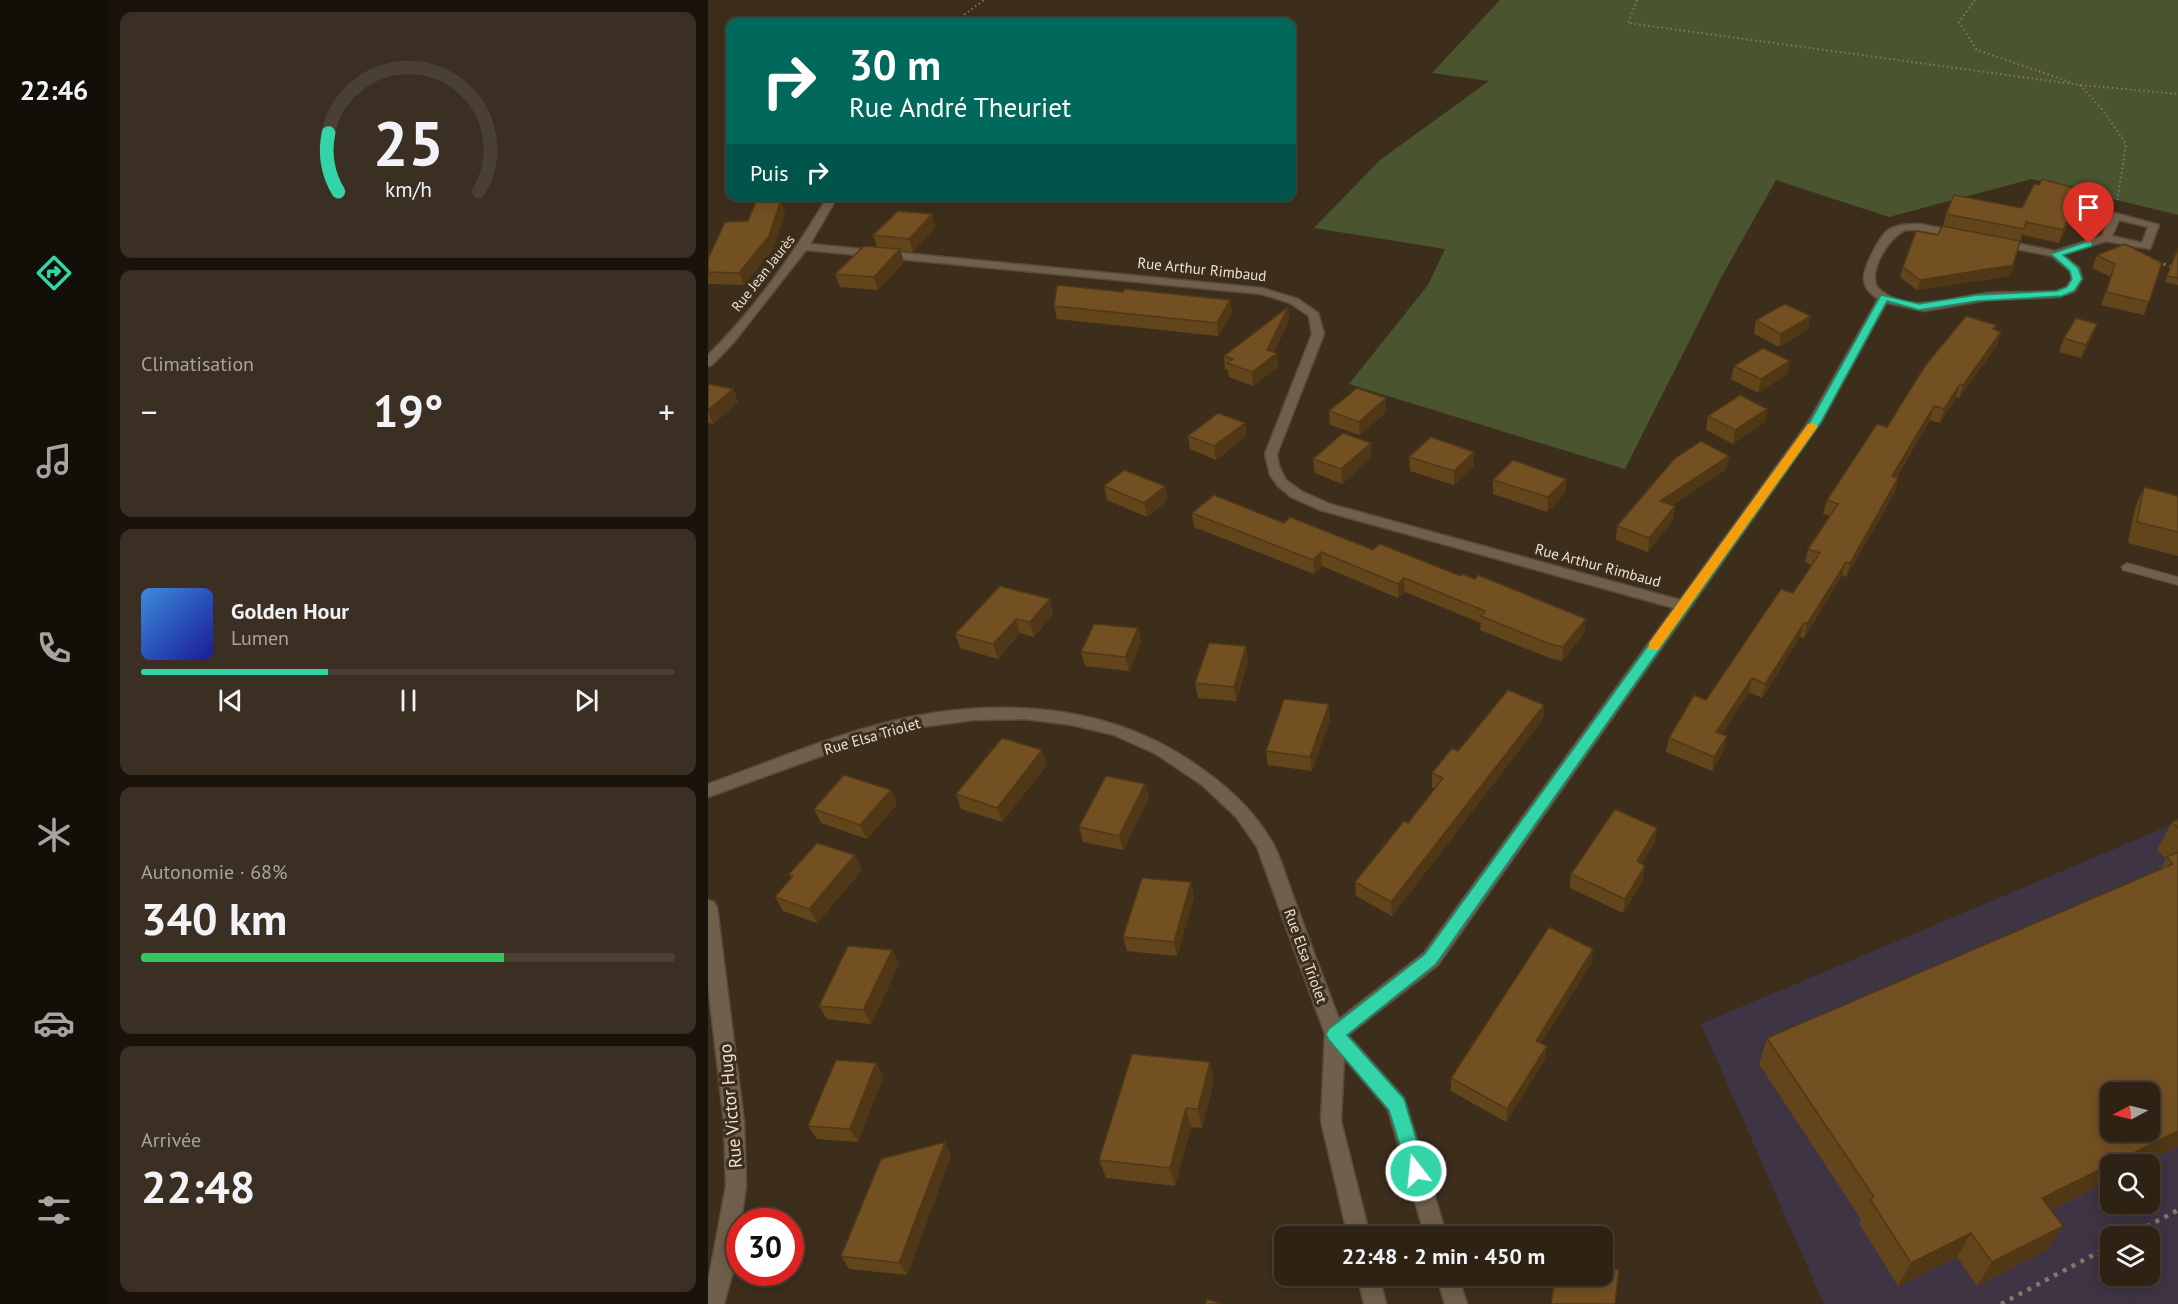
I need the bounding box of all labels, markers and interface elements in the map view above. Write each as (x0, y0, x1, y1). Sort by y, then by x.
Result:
text: 30 m (849, 37, 941, 92)
icon: right (750, 42, 828, 120)
text: 22:46 (20, 73, 88, 107)
text: Rue André Theuriet (849, 90, 1071, 124)
text: 25 (373, 102, 443, 183)
icon: right (801, 156, 834, 189)
text: Puis (750, 159, 789, 187)
text: km/h (384, 176, 431, 204)
pin (2063, 182, 2114, 244)
icon: arrive (2072, 191, 2105, 224)
street label: Rue Jean Jaurès (727, 231, 799, 315)
icon: directions (33, 252, 75, 294)
street label: Rue Arthur Rimbaud (1137, 253, 1267, 285)
text: Climatisation (141, 351, 254, 377)
text: 19° (373, 381, 443, 439)
text: − (141, 390, 158, 433)
text: + (658, 390, 675, 433)
icon: music (33, 440, 75, 482)
street label: Rue Arthur Rimbaud (1533, 539, 1663, 591)
text: Golden Hour (231, 597, 349, 625)
text: Lumen (231, 625, 289, 651)
icon: phone (33, 627, 75, 669)
icon: previous (214, 684, 247, 717)
icon: pause (392, 684, 425, 717)
icon: next (570, 684, 603, 717)
street label: Rue Elsa Triolet (822, 713, 922, 759)
icon: climate (33, 814, 75, 856)
text: Autonomie · 68% (141, 859, 287, 885)
text: 340 km (141, 889, 287, 947)
street label: Rue Elsa Triolet (1280, 906, 1332, 1006)
icon: car (33, 1002, 75, 1044)
street label: Rue Victor Hugo (713, 1043, 747, 1169)
north arrow (2100, 1082, 2160, 1142)
map controls (2100, 1082, 2160, 1286)
text: Arrivée (141, 1127, 201, 1153)
position arrow (1384, 1139, 1448, 1203)
button: search (2100, 1154, 2160, 1214)
text: 22:48 (141, 1157, 255, 1215)
icon: filters (33, 1189, 75, 1231)
speed limit sign: 30 (726, 1208, 804, 1286)
button: layers (2100, 1226, 2160, 1286)
text: 22:48 · 2 min · 450 m (1342, 1242, 1545, 1270)

